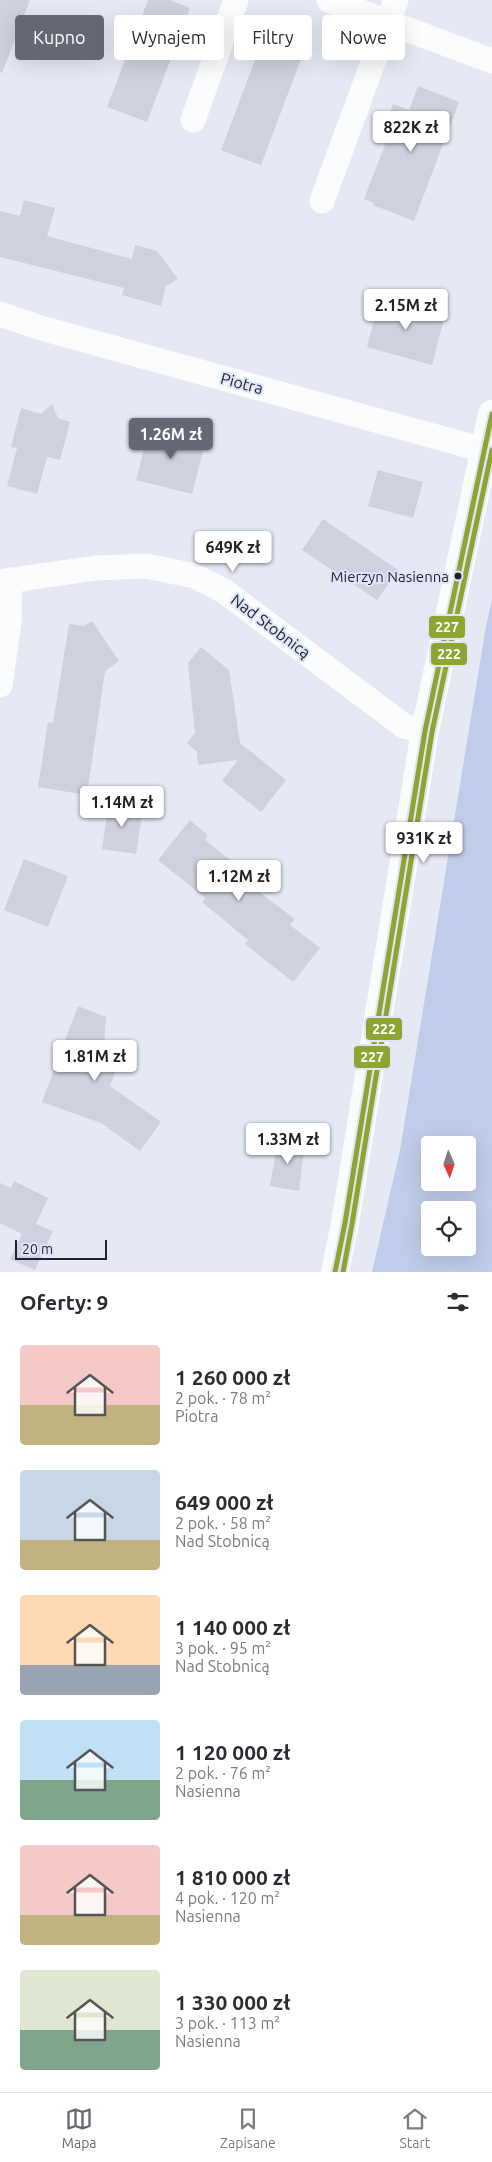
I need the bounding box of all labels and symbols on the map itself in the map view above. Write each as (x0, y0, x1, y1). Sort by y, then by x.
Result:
pin: 822K zł (365, 110, 457, 153)
pin: 2.15M zł (354, 288, 458, 331)
street label: Piotra (219, 369, 265, 397)
pin: 1.26M zł (119, 418, 223, 460)
pin: 649K zł (187, 530, 279, 573)
place label: Mierzyn Nasienna (330, 568, 449, 585)
marker: Mierzyn Nasienna (453, 571, 463, 581)
street label: Nad Stobnicą (228, 590, 314, 662)
line badge: 227 (428, 615, 466, 639)
text: 227 (435, 619, 459, 635)
line badge: 222 (430, 642, 468, 666)
text: 222 (437, 646, 461, 662)
pin: 1.14M zł (70, 786, 174, 828)
pin: 931K zł (378, 822, 470, 864)
pin: 1.12M zł (187, 860, 291, 902)
line badge: 222 (365, 1017, 403, 1041)
text: 222 (372, 1021, 396, 1037)
pin: 1.81M zł (43, 1040, 147, 1082)
line badge: 227 (353, 1045, 391, 1069)
text: 227 (360, 1049, 384, 1065)
pin: 1.33M zł (236, 1122, 340, 1165)
north arrow (421, 1136, 476, 1191)
scale bar (15, 1237, 108, 1260)

